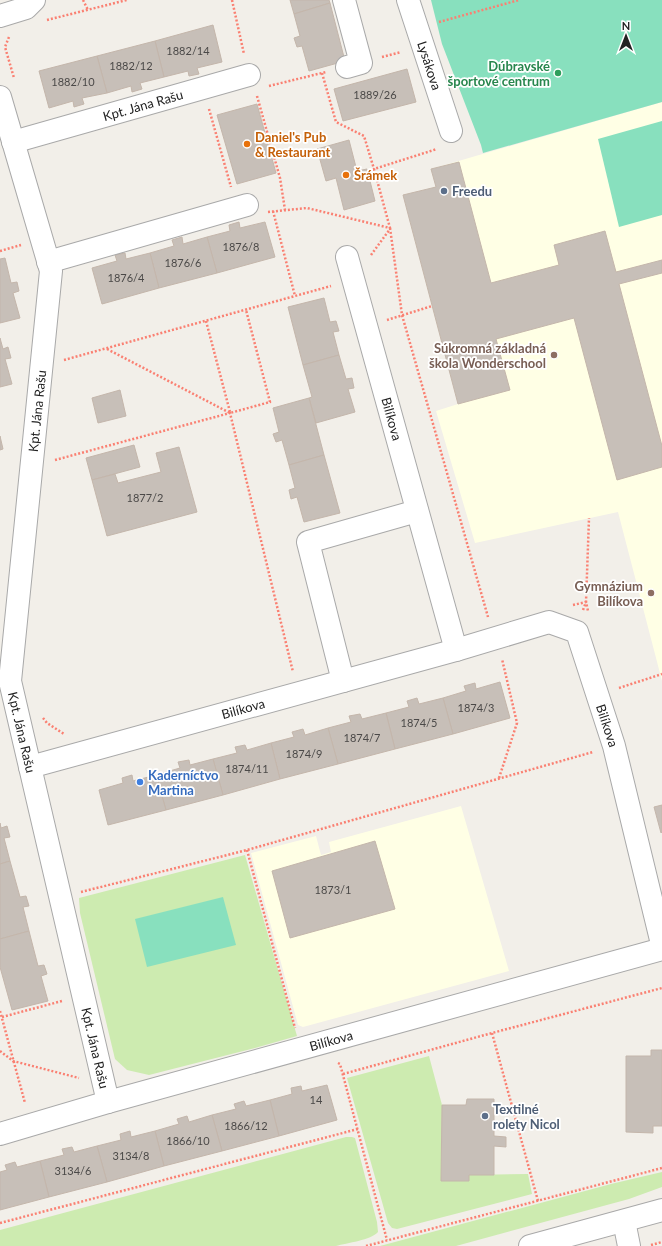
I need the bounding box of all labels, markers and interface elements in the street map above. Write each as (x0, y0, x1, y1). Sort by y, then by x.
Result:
north arrow (606, 16, 646, 56)
text: N (622, 19, 630, 32)
street label: Lysákova (414, 39, 445, 92)
house number: 1882/14 (166, 44, 210, 57)
place label: Dúbravské športové centrum (448, 58, 550, 89)
house number: 1882/12 (109, 59, 153, 72)
marker: Dúbravské športové centrum (553, 68, 563, 78)
house number: 1882/10 (51, 75, 95, 88)
street label: Kpt. Jána Rašu (101, 86, 185, 124)
house number: 1889/26 (353, 88, 397, 101)
place label: Daniel's Pub & Restaurant (255, 129, 331, 160)
marker: Daniel's Pub & Restaurant (242, 139, 252, 149)
place label: Šrámek (354, 167, 397, 183)
marker: Šrámek (341, 170, 351, 180)
place label: Freedu (452, 183, 492, 199)
marker: Freedu (439, 186, 449, 196)
house number: 1876/8 (223, 240, 259, 253)
house number: 1876/6 (165, 256, 201, 269)
house number: 1876/4 (108, 271, 145, 284)
place label: Súkromná základná škola Wonderschool (429, 340, 546, 371)
marker: Súkromná základná škola Wonderschool (549, 350, 559, 360)
street label: Kpt. Jána Rašu (25, 369, 49, 453)
street label: Bilíkova (378, 395, 406, 442)
house number: 1877/2 (127, 491, 163, 504)
place label: Gymnázium Bilíkova (575, 578, 643, 609)
marker: Gymnázium Bilíkova (646, 588, 656, 598)
street label: Kpt. Jána Rašu (5, 690, 39, 774)
street label: Bilíkova (220, 695, 267, 722)
house number: 1874/3 (458, 701, 494, 714)
street label: Bilíkova (593, 702, 622, 749)
house number: 1874/5 (401, 716, 437, 729)
house number: 1874/7 (344, 731, 380, 744)
house number: 1874/9 (286, 747, 322, 760)
house number: 1874/11 (225, 762, 269, 775)
place label: Kaderníctvo Martina (148, 767, 219, 798)
marker: Kaderníctvo Martina (135, 777, 145, 787)
house number: 1873/1 (315, 883, 351, 896)
street label: Kpt. Jána Rašu (78, 1006, 113, 1090)
street label: Bilíkova (308, 1027, 355, 1054)
house number: 14 (310, 1093, 323, 1106)
place label: Textilné rolety Nicol (493, 1101, 560, 1132)
marker: Textilné rolety Nicol (480, 1111, 490, 1121)
house number: 1866/12 (224, 1119, 268, 1132)
house number: 1866/10 (166, 1134, 210, 1147)
house number: 3134/8 (113, 1149, 149, 1162)
house number: 3134/6 (55, 1164, 91, 1177)

